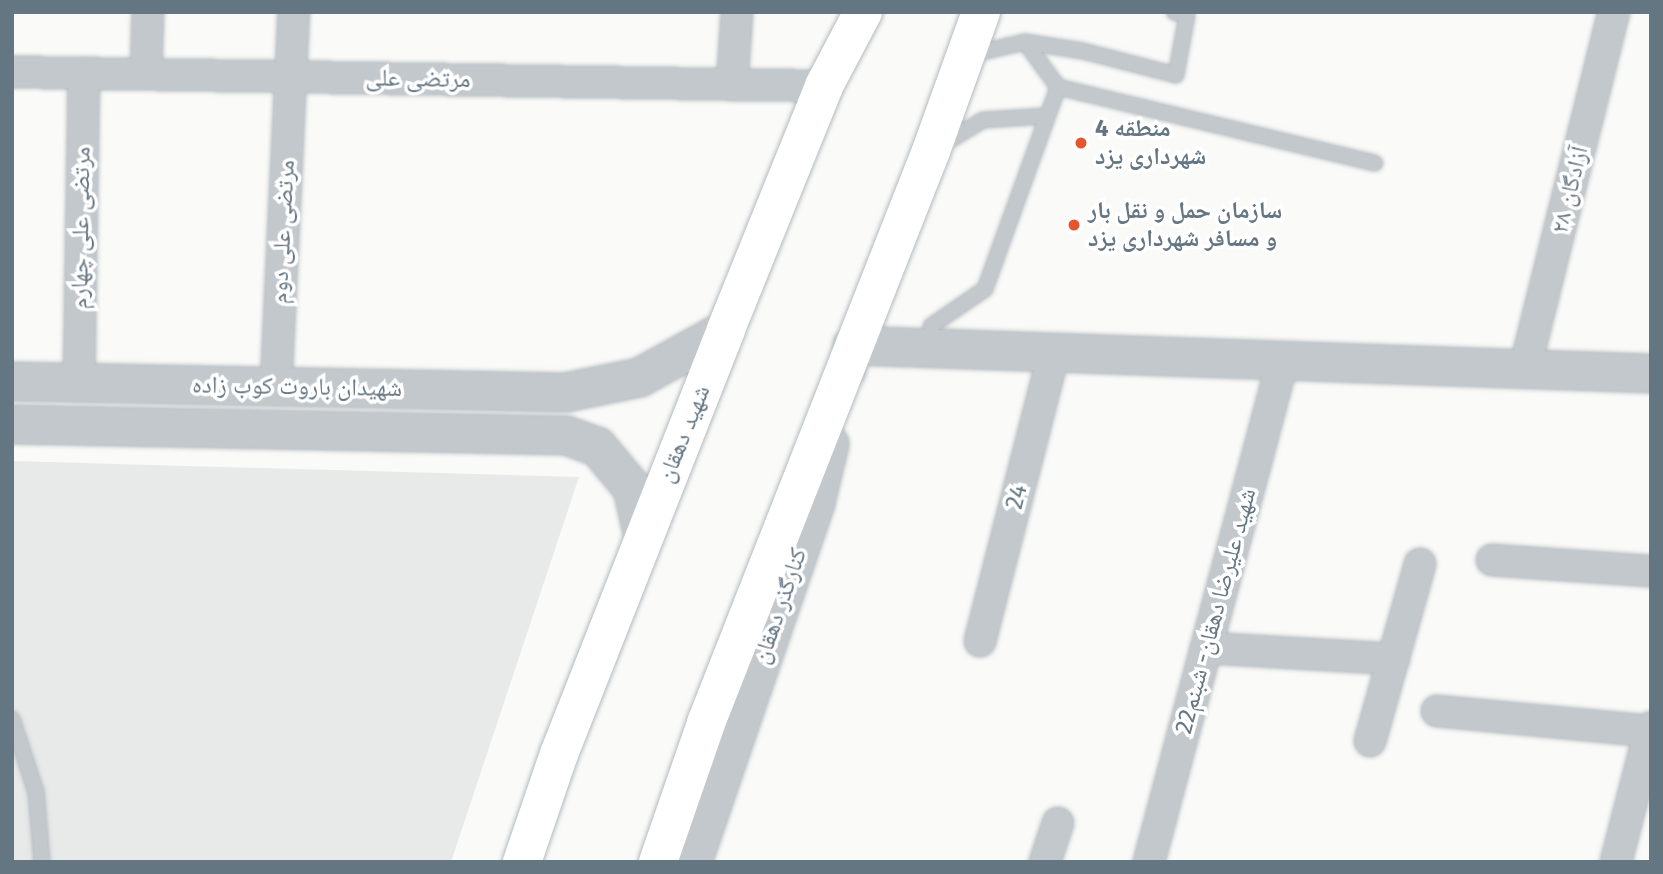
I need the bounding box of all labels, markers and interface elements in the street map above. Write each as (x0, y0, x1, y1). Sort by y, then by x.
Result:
street label: مرتضی علی (365, 64, 471, 94)
place label: منطقه 4 شهرداری یزد (1095, 115, 1206, 171)
marker: منطقه 4 شهرداری یزد (1073, 135, 1089, 151)
street label: ۲۸ آزادگان (1545, 144, 1595, 236)
street label: مرتضی علی چهارم (65, 146, 97, 310)
street label: مرتضی علی دوم (265, 159, 301, 305)
place label: سازمان حمل و نقل بار و مسافر شهرداری یزد (1088, 197, 1282, 253)
marker: سازمان حمل و نقل بار و مسافر شهرداری یزد (1066, 217, 1082, 233)
street label: شهیدان باروت کوب زاده (192, 371, 402, 403)
street label: شهید دهقان (651, 381, 717, 487)
street label: 24 (1000, 482, 1034, 512)
street label: شهید علیرضا دهقان- شبنم22 (1169, 485, 1263, 737)
street label: کنارگذر دهقان (747, 544, 813, 668)

